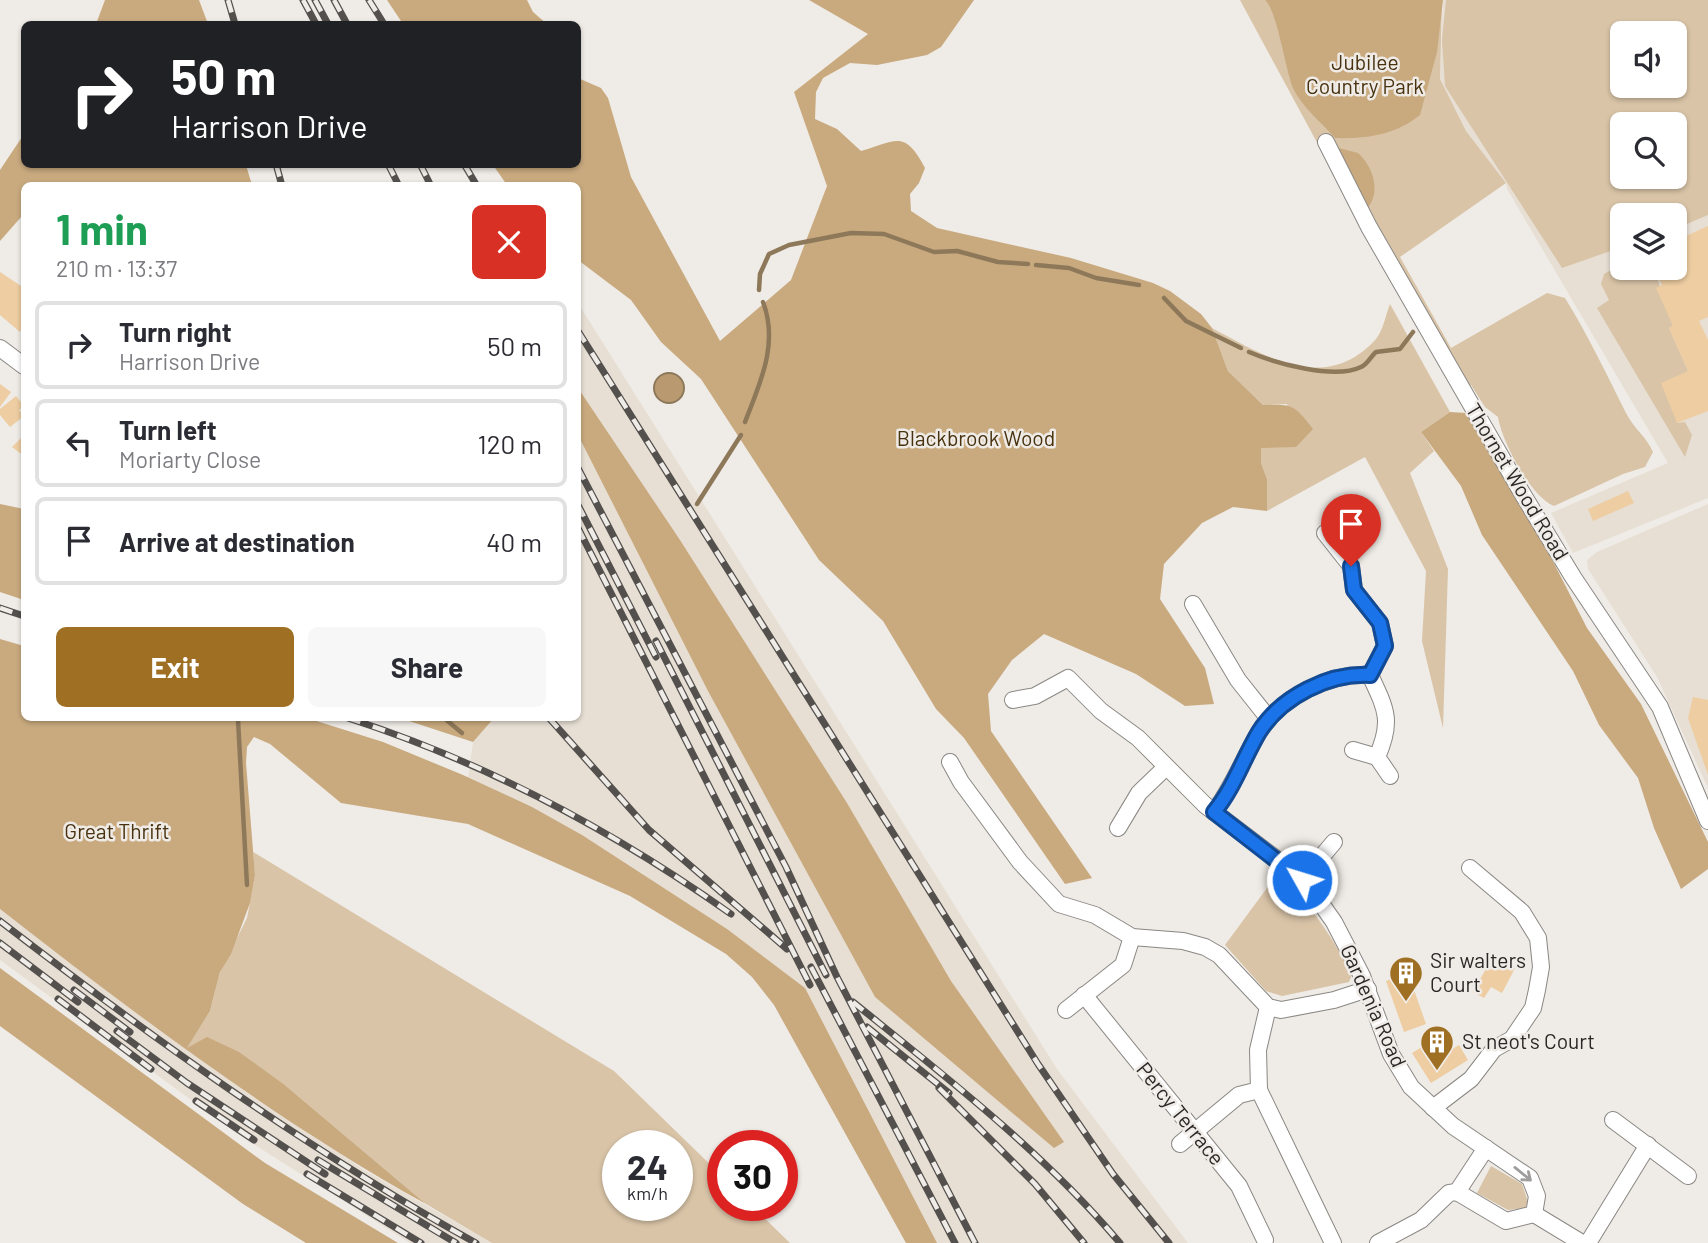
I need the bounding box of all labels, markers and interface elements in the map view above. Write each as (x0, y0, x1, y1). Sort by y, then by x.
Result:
map controls (1610, 21, 1687, 280)
button: sound (1610, 21, 1687, 98)
text: 50 m (171, 46, 276, 105)
icon: right (56, 49, 147, 140)
park label: Jubilee Country Park (1306, 49, 1424, 98)
text: Harrison Drive (171, 106, 368, 144)
button: search (1610, 112, 1687, 189)
text: 1 min (56, 203, 148, 253)
button: layers (1610, 203, 1687, 280)
button: close (472, 205, 546, 279)
text: 210 m · 13:37 (56, 254, 177, 282)
text: Turn right (119, 316, 232, 347)
icon: right (60, 326, 98, 364)
text: 50 m (487, 330, 542, 361)
text: Harrison Drive (119, 347, 260, 375)
street label: Thornet Wood Road (1462, 398, 1575, 564)
text: Turn left (119, 414, 217, 445)
icon: left (60, 424, 98, 462)
park label: Blackbrook Wood (897, 425, 1055, 450)
text: 120 m (478, 428, 542, 459)
text: Moriarty Close (119, 445, 261, 473)
pin (1321, 494, 1381, 566)
icon: arrive (1332, 505, 1370, 543)
icon: arrive (60, 522, 98, 560)
text: Arrive at destination (119, 526, 355, 557)
text: 40 m (486, 526, 542, 557)
button: Exit (56, 627, 294, 707)
button: Share (308, 627, 546, 707)
park label: Great Thrift (64, 818, 170, 843)
position arrow (1265, 843, 1339, 917)
street label: Gardenia Road (1336, 940, 1413, 1071)
place label: Sir walters Court (1430, 947, 1526, 996)
building icon: Sir walters Court (1387, 954, 1425, 1003)
building icon: St neot's Court (1418, 1023, 1456, 1072)
place label: St neot's Court (1462, 1028, 1595, 1053)
street label: Percy Terrace (1132, 1057, 1230, 1170)
speed limit sign: 30 (707, 1130, 798, 1221)
text: 24 (627, 1145, 668, 1187)
one-way arrow (1514, 1166, 1532, 1182)
text: km/h (627, 1182, 668, 1204)

